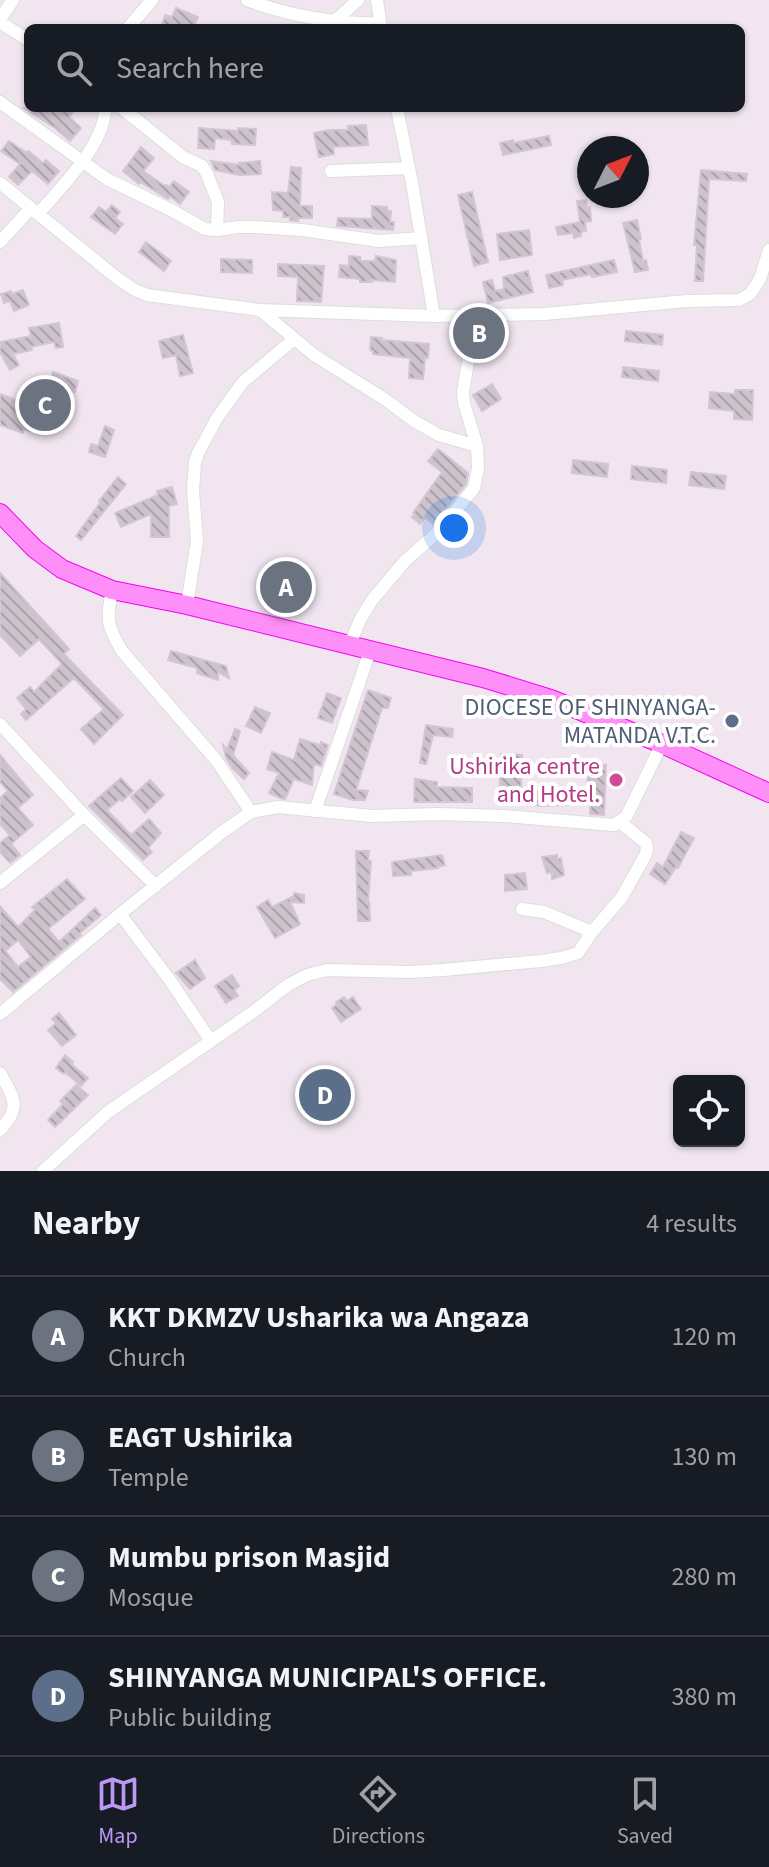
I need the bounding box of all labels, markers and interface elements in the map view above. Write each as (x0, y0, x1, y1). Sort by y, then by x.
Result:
search box (24, 24, 745, 112)
icon: search (52, 46, 96, 90)
text: Search here (116, 47, 264, 90)
north arrow (577, 136, 649, 208)
pin: B (453, 303, 505, 363)
pin: C (19, 375, 71, 435)
your location (434, 508, 474, 548)
pin: A (260, 557, 312, 617)
place label: DIOCESE OF SHINYANGA- MATANDA V.T.C. (465, 690, 716, 753)
marker: DIOCESE OF SHINYANGA- MATANDA V.T.C. (723, 712, 741, 730)
place label: Ushirika centre and Hotel. (449, 749, 600, 812)
marker: Ushirika centre and Hotel. (607, 771, 625, 789)
pin: D (299, 1065, 351, 1125)
map controls (673, 1075, 745, 1147)
button: locate (673, 1075, 745, 1147)
text: Nearby (32, 1199, 140, 1248)
text: 4 results (646, 1205, 737, 1242)
text: KKT DKMZV Usharika wa Angaza (108, 1296, 530, 1339)
text: A (51, 1318, 65, 1355)
text: 120 m (671, 1318, 737, 1355)
text: Church (108, 1339, 186, 1376)
text: EAGT Ushirika (108, 1416, 293, 1459)
text: B (50, 1438, 66, 1475)
text: 130 m (671, 1438, 737, 1475)
text: Temple (108, 1459, 189, 1496)
text: Mumbu prison Masjid (108, 1536, 390, 1579)
text: C (50, 1558, 66, 1595)
text: 280 m (671, 1558, 737, 1595)
text: Mosque (108, 1579, 193, 1616)
text: SHINYANGA MUNICIPAL'S OFFICE. (108, 1656, 547, 1699)
text: D (50, 1678, 66, 1715)
text: 380 m (671, 1678, 737, 1715)
text: Public building (108, 1699, 271, 1736)
tab: Map (96, 1772, 140, 1852)
tab: Directions (332, 1772, 425, 1852)
tab: Saved (617, 1772, 673, 1852)

